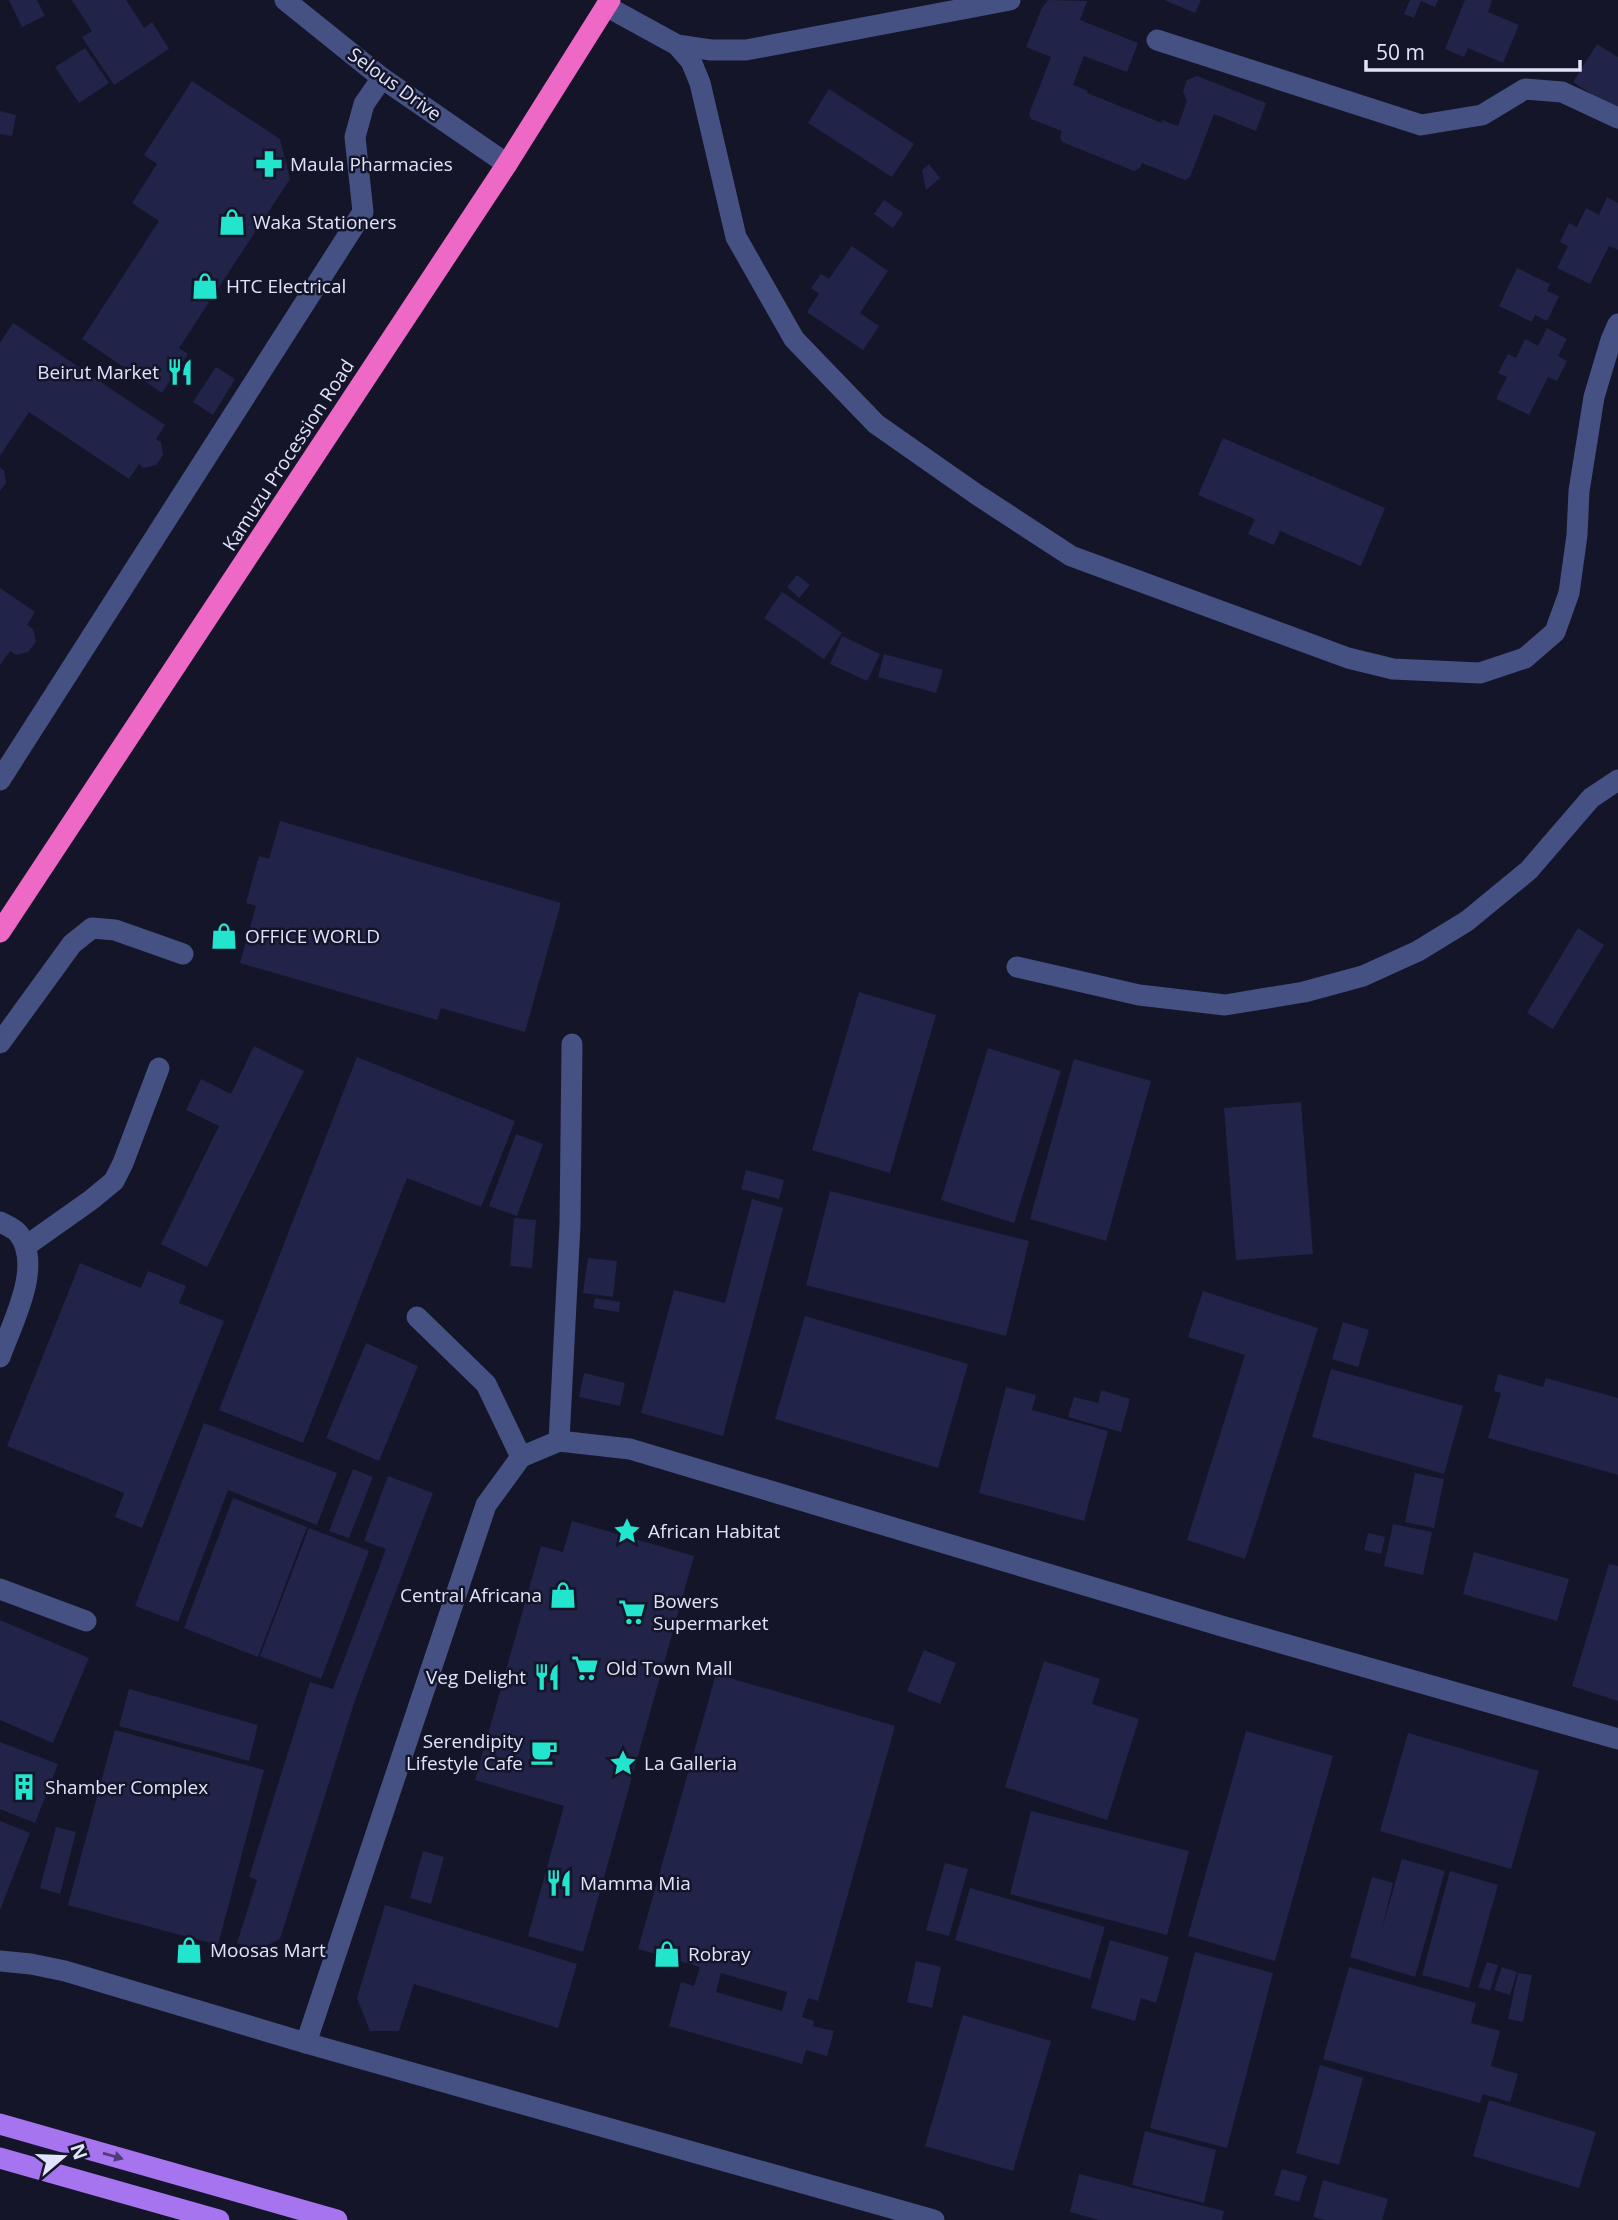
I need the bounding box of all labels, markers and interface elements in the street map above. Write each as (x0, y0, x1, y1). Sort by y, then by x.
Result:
scale bar (1366, 28, 1580, 72)
text: 50 m (1376, 38, 1425, 66)
street label: Selous Drive (343, 41, 447, 127)
pharmacy icon: Maula Pharmacies (254, 149, 284, 179)
place label: Maula Pharmacies (290, 151, 453, 177)
shop icon: Waka Stationers (217, 207, 247, 237)
place label: Waka Stationers (253, 209, 396, 235)
shop icon: HTC Electrical (190, 271, 220, 301)
place label: HTC Electrical (226, 273, 346, 299)
street label: Kamuzu Procession Road (216, 354, 360, 556)
restaurant icon: Beirut Market (165, 357, 195, 387)
place label: Beirut Market (37, 359, 159, 385)
shop icon: OFFICE WORLD (209, 921, 239, 951)
place label: OFFICE WORLD (245, 923, 380, 949)
place icon: African Habitat (612, 1516, 642, 1546)
place label: African Habitat (648, 1518, 781, 1544)
shop icon: Central Africana (548, 1580, 578, 1610)
place label: Central Africana (400, 1582, 542, 1608)
place label: Bowers Supermarket (653, 1588, 769, 1636)
supermarket icon: Bowers Supermarket (617, 1597, 647, 1627)
supermarket icon: Old Town Mall (570, 1653, 600, 1683)
place label: Old Town Mall (606, 1655, 733, 1681)
restaurant icon: Veg Delight (532, 1662, 562, 1692)
place label: Veg Delight (426, 1664, 526, 1690)
place label: Serendipity Lifestyle Cafe (406, 1728, 523, 1776)
cafe icon: Serendipity Lifestyle Cafe (529, 1737, 559, 1767)
place icon: La Galleria (608, 1748, 638, 1778)
place label: La Galleria (644, 1750, 737, 1776)
building icon: Shamber Complex (9, 1772, 39, 1802)
place label: Shamber Complex (45, 1774, 208, 1800)
restaurant icon: Mamma Mia (544, 1868, 574, 1898)
place label: Mamma Mia (580, 1870, 691, 1896)
shop icon: Moosas Mart (174, 1935, 204, 1965)
place label: Moosas Mart (210, 1937, 326, 1963)
shop icon: Robray (652, 1939, 682, 1969)
place label: Robray (688, 1941, 751, 1967)
north arrow (28, 2122, 98, 2192)
text: N (64, 2140, 94, 2163)
one-way arrow (102, 2151, 124, 2162)

